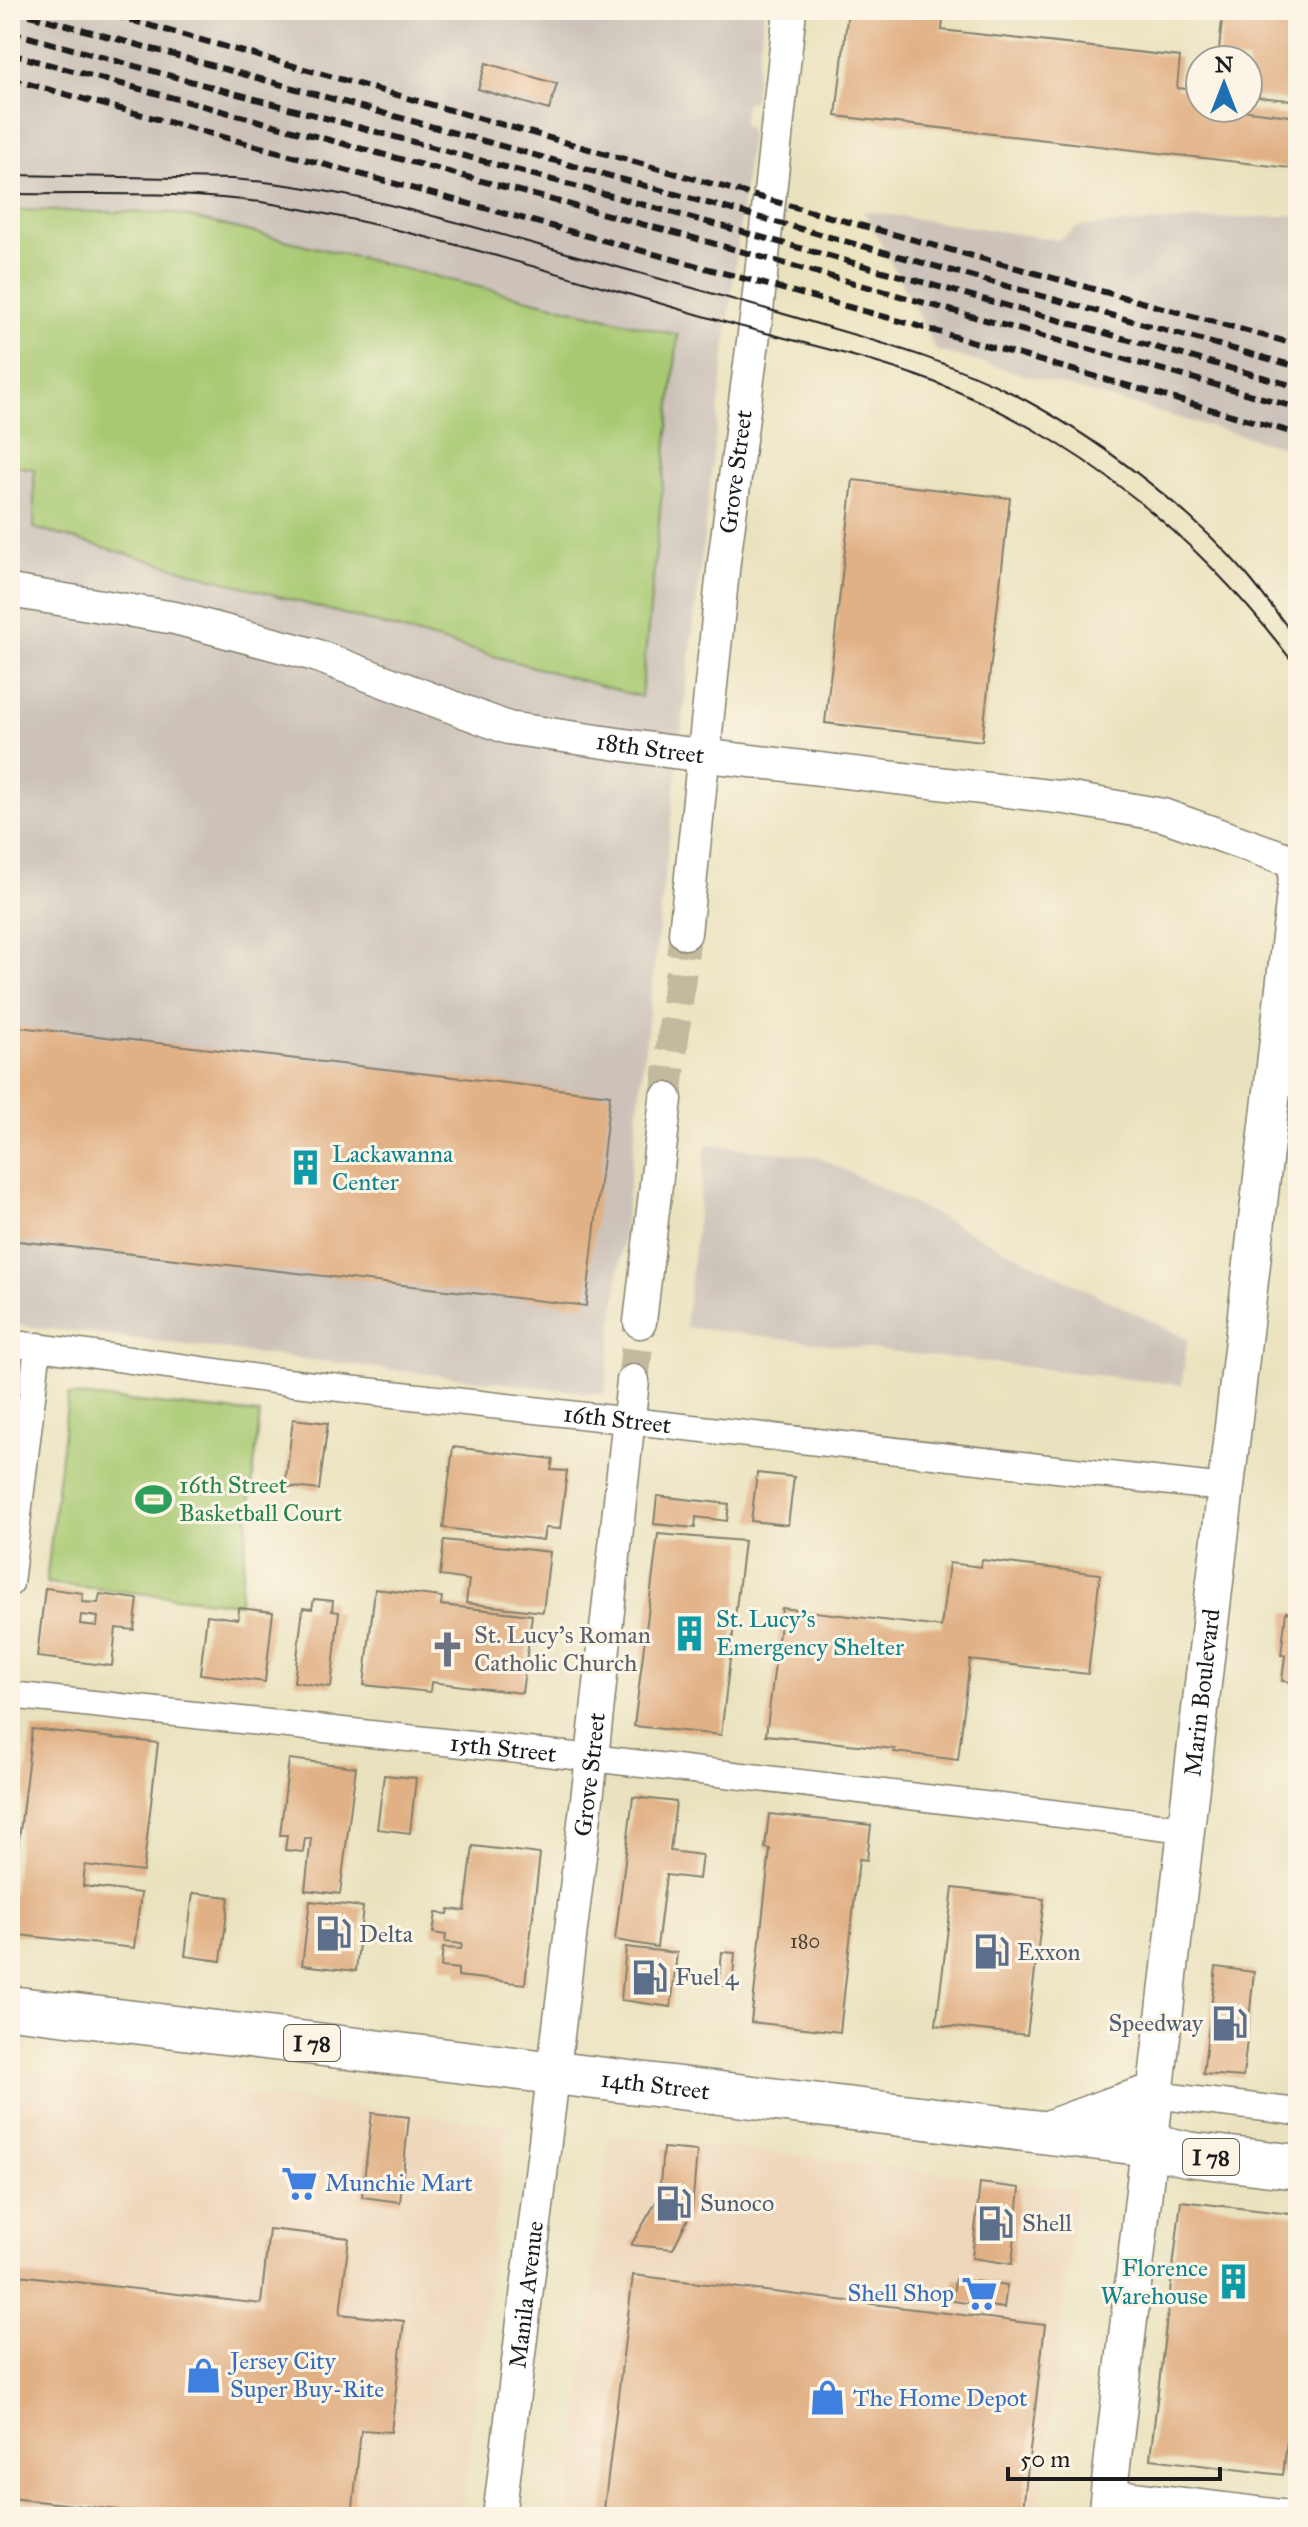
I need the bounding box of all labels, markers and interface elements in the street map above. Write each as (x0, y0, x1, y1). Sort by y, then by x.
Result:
north arrow (1184, 44, 1264, 124)
text: N (1215, 51, 1234, 78)
street label: Grove Street (713, 408, 759, 536)
street label: 18th Street (594, 726, 706, 770)
place label: Lackawanna Center (332, 1139, 454, 1197)
building icon: Lackawanna Center (287, 1149, 325, 1187)
street label: 16th Street (562, 1398, 673, 1440)
place label: 16th Street Basketball Court (179, 1470, 342, 1528)
sports icon: 16th Street Basketball Court (134, 1480, 172, 1518)
place label: St. Lucy's Emergency Shelter (716, 1604, 904, 1662)
street label: Marin Boulevard (1177, 1607, 1227, 1778)
building icon: St. Lucy's Emergency Shelter (671, 1614, 709, 1652)
place label: St. Lucy's Roman Catholic Church (474, 1620, 651, 1678)
church icon: St. Lucy's Roman Catholic Church (429, 1630, 467, 1668)
street label: Grove Street (568, 1711, 612, 1838)
street label: 15th Street (448, 1728, 558, 1769)
fuel station icon: Delta (314, 1915, 352, 1953)
place label: Delta (359, 1919, 414, 1949)
house number: 180 (790, 1929, 820, 1953)
fuel station icon: Exxon (972, 1933, 1010, 1971)
place label: Exxon (1017, 1937, 1081, 1967)
fuel station icon: Fuel 4 (630, 1958, 668, 1996)
place label: Fuel 4 (675, 1962, 739, 1992)
fuel station icon: Speedway (1210, 2004, 1248, 2042)
place label: Speedway (1109, 2008, 1204, 2038)
road number: I 78 (284, 2025, 340, 2061)
street label: 14th Street (599, 2064, 712, 2107)
road number: I 78 (1183, 2139, 1239, 2175)
supermarket icon: Munchie Mart (280, 2164, 318, 2202)
place label: Munchie Mart (325, 2168, 473, 2198)
fuel station icon: Sunoco (655, 2184, 693, 2222)
place label: Sunoco (700, 2188, 774, 2218)
fuel station icon: Shell (977, 2204, 1015, 2242)
place label: Shell (1022, 2208, 1073, 2238)
street label: Manila Avenue (502, 2219, 550, 2370)
place label: Florence Warehouse (1100, 2253, 1208, 2311)
building icon: Florence Warehouse (1215, 2263, 1253, 2301)
supermarket icon: Shell Shop (961, 2274, 999, 2312)
place label: Shell Shop (847, 2278, 954, 2308)
place label: Jersey City Super Buy-Rite (227, 2346, 384, 2404)
shop icon: Jersey City Super Buy-Rite (185, 2356, 223, 2394)
shop icon: The Home Depot (808, 2379, 846, 2417)
place label: The Home Depot (853, 2383, 1028, 2413)
scale bar (1008, 2431, 1220, 2481)
text: 50 m (1020, 2444, 1070, 2474)

